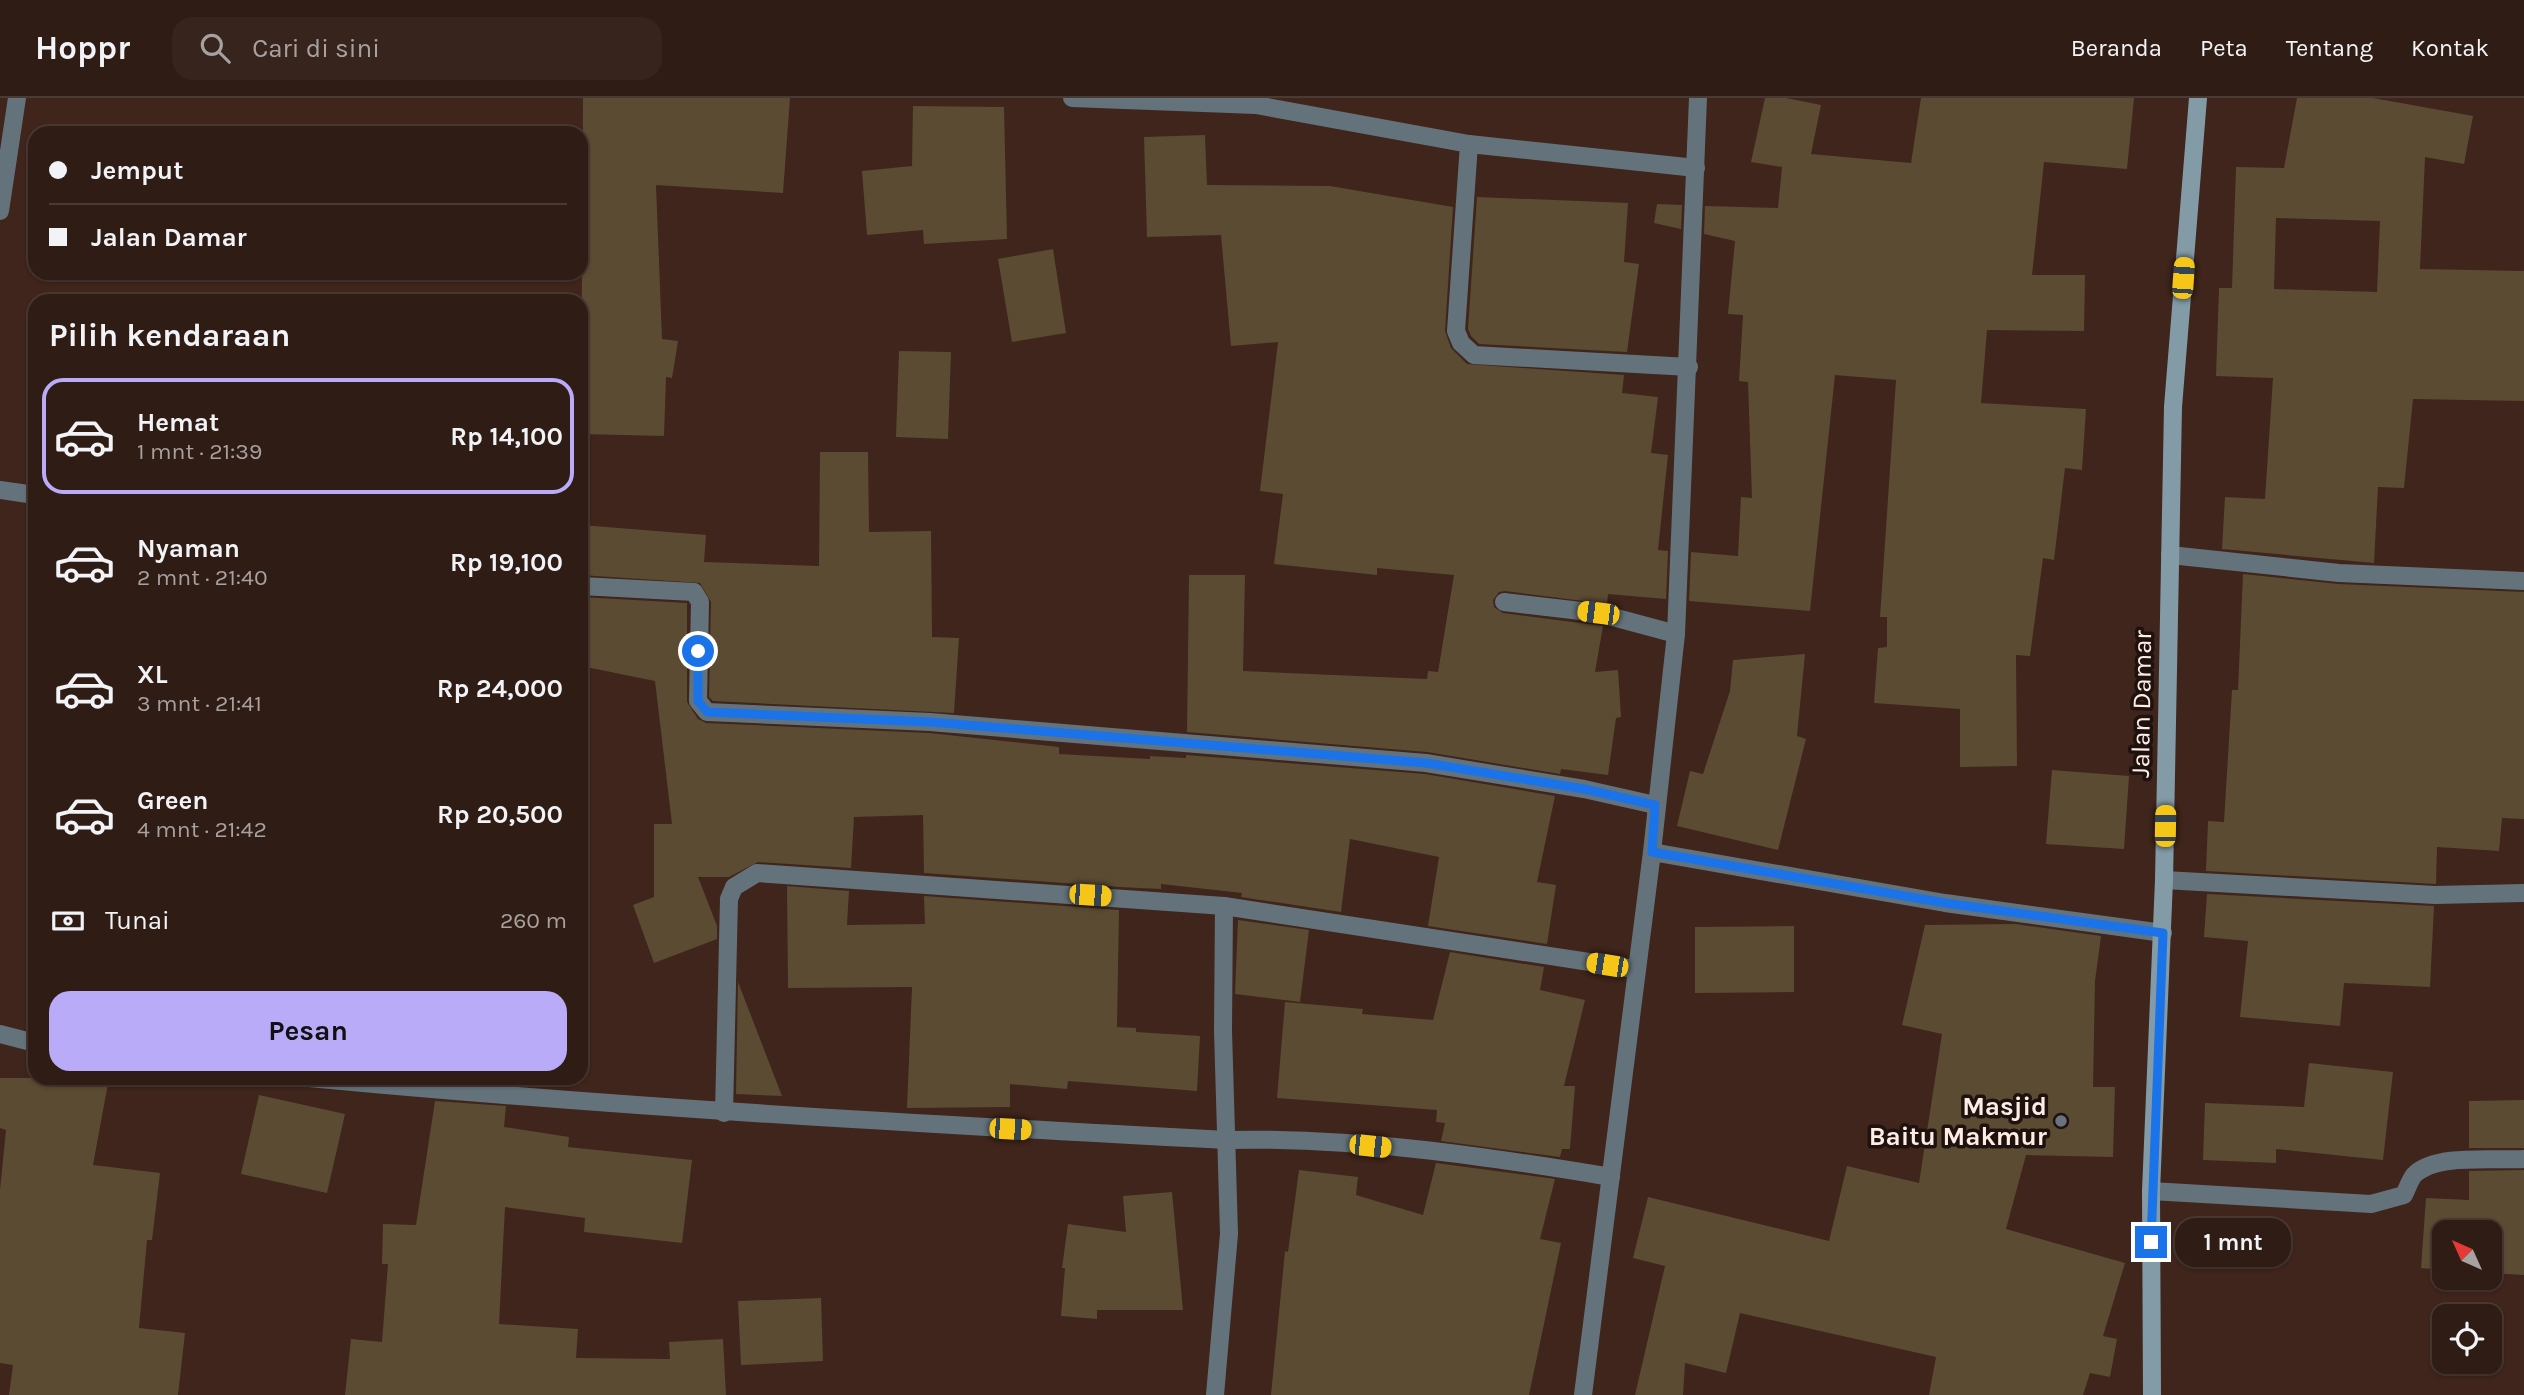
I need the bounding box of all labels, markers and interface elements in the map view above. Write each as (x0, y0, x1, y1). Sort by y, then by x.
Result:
search box (172, 17, 662, 80)
text: Hoppr (35, 29, 130, 67)
icon: search (196, 29, 234, 67)
text: Cari di sini (252, 33, 380, 64)
text: Beranda (2071, 34, 2162, 62)
text: Peta (2200, 34, 2248, 62)
text: Tentang (2286, 34, 2373, 62)
text: Kontak (2411, 34, 2489, 62)
text: Jemput (91, 155, 183, 186)
text: Jalan Damar (91, 222, 247, 253)
car (2172, 256, 2195, 300)
text: Pilih kendaraan (49, 317, 290, 354)
icon: car (53, 405, 116, 468)
text: Hemat (137, 407, 219, 438)
text: Rp 14,100 (450, 421, 563, 452)
text: 1 mnt · 21:39 (137, 438, 262, 465)
icon: car (53, 531, 116, 594)
text: Nyaman (137, 533, 240, 564)
text: Rp 19,100 (450, 547, 563, 578)
text: 2 mnt · 21:40 (137, 564, 268, 591)
car (1576, 600, 1621, 626)
street label: Jalan Damar (2125, 629, 2158, 778)
route start (682, 635, 714, 667)
icon: car (53, 657, 116, 720)
text: XL (137, 659, 168, 690)
text: Rp 24,000 (437, 673, 563, 704)
text: 3 mnt · 21:41 (137, 690, 262, 717)
icon: car (53, 783, 116, 846)
text: Green (137, 785, 209, 816)
text: Rp 20,500 (437, 799, 563, 830)
car (2155, 805, 2176, 847)
text: 4 mnt · 21:42 (137, 816, 267, 843)
car (1069, 883, 1112, 907)
icon: cash (49, 902, 87, 940)
text: Tunai (105, 905, 170, 936)
text: 260 m (500, 907, 567, 934)
car (1585, 951, 1630, 979)
button: Pesan (49, 991, 567, 1071)
place label: Masjid Baitu Makmur (1869, 1091, 2048, 1152)
marker: Masjid Baitu Makmur (2053, 1113, 2069, 1129)
car (989, 1117, 1032, 1141)
car (1349, 1133, 1392, 1159)
callout: 1 mnt (2176, 1218, 2291, 1266)
north arrow (2432, 1220, 2502, 1290)
map controls (2432, 1220, 2502, 1374)
route end (2135, 1226, 2167, 1258)
text: 1 mnt (2203, 1229, 2263, 1256)
button: locate (2432, 1304, 2502, 1374)

